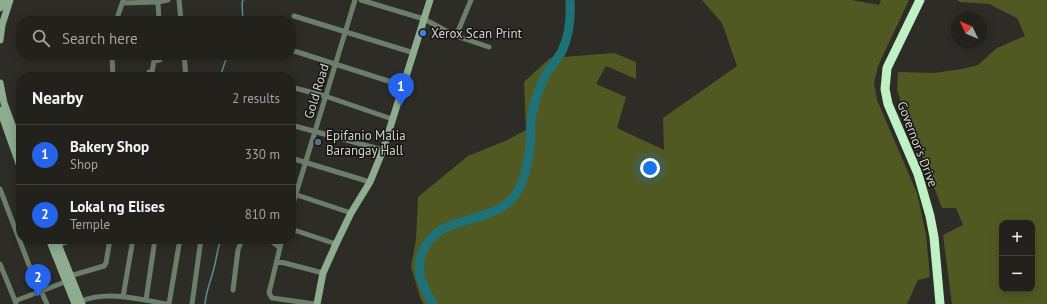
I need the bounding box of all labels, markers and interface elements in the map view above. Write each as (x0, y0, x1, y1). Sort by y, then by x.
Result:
north arrow (951, 12, 987, 48)
search box (16, 16, 296, 60)
place label: Xerox Scan Print (431, 25, 522, 42)
icon: search (30, 27, 52, 49)
marker: Xerox Scan Print (418, 28, 428, 38)
text: Search here (62, 29, 138, 48)
street label: Gold Road (300, 62, 333, 121)
pin: 1 (388, 73, 414, 106)
text: Nearby (32, 87, 83, 109)
text: 2 results (232, 90, 280, 107)
street label: Governor's Drive (893, 99, 942, 189)
place label: Epifanio Malia Barangay Hall (326, 127, 406, 159)
text: Bakery Shop (70, 137, 149, 156)
marker: Epifanio Malia Barangay Hall (313, 137, 323, 147)
text: 1 (41, 146, 49, 163)
text: 330 m (245, 146, 280, 163)
text: Shop (70, 156, 98, 173)
your location (640, 158, 660, 178)
text: Lokal ng Elises (70, 197, 165, 216)
text: 2 (41, 206, 49, 223)
text: 810 m (245, 206, 280, 223)
text: Temple (70, 216, 110, 233)
map controls (999, 220, 1035, 292)
button: + (999, 220, 1035, 256)
button: − (999, 256, 1035, 292)
pin: 2 (25, 264, 51, 297)

